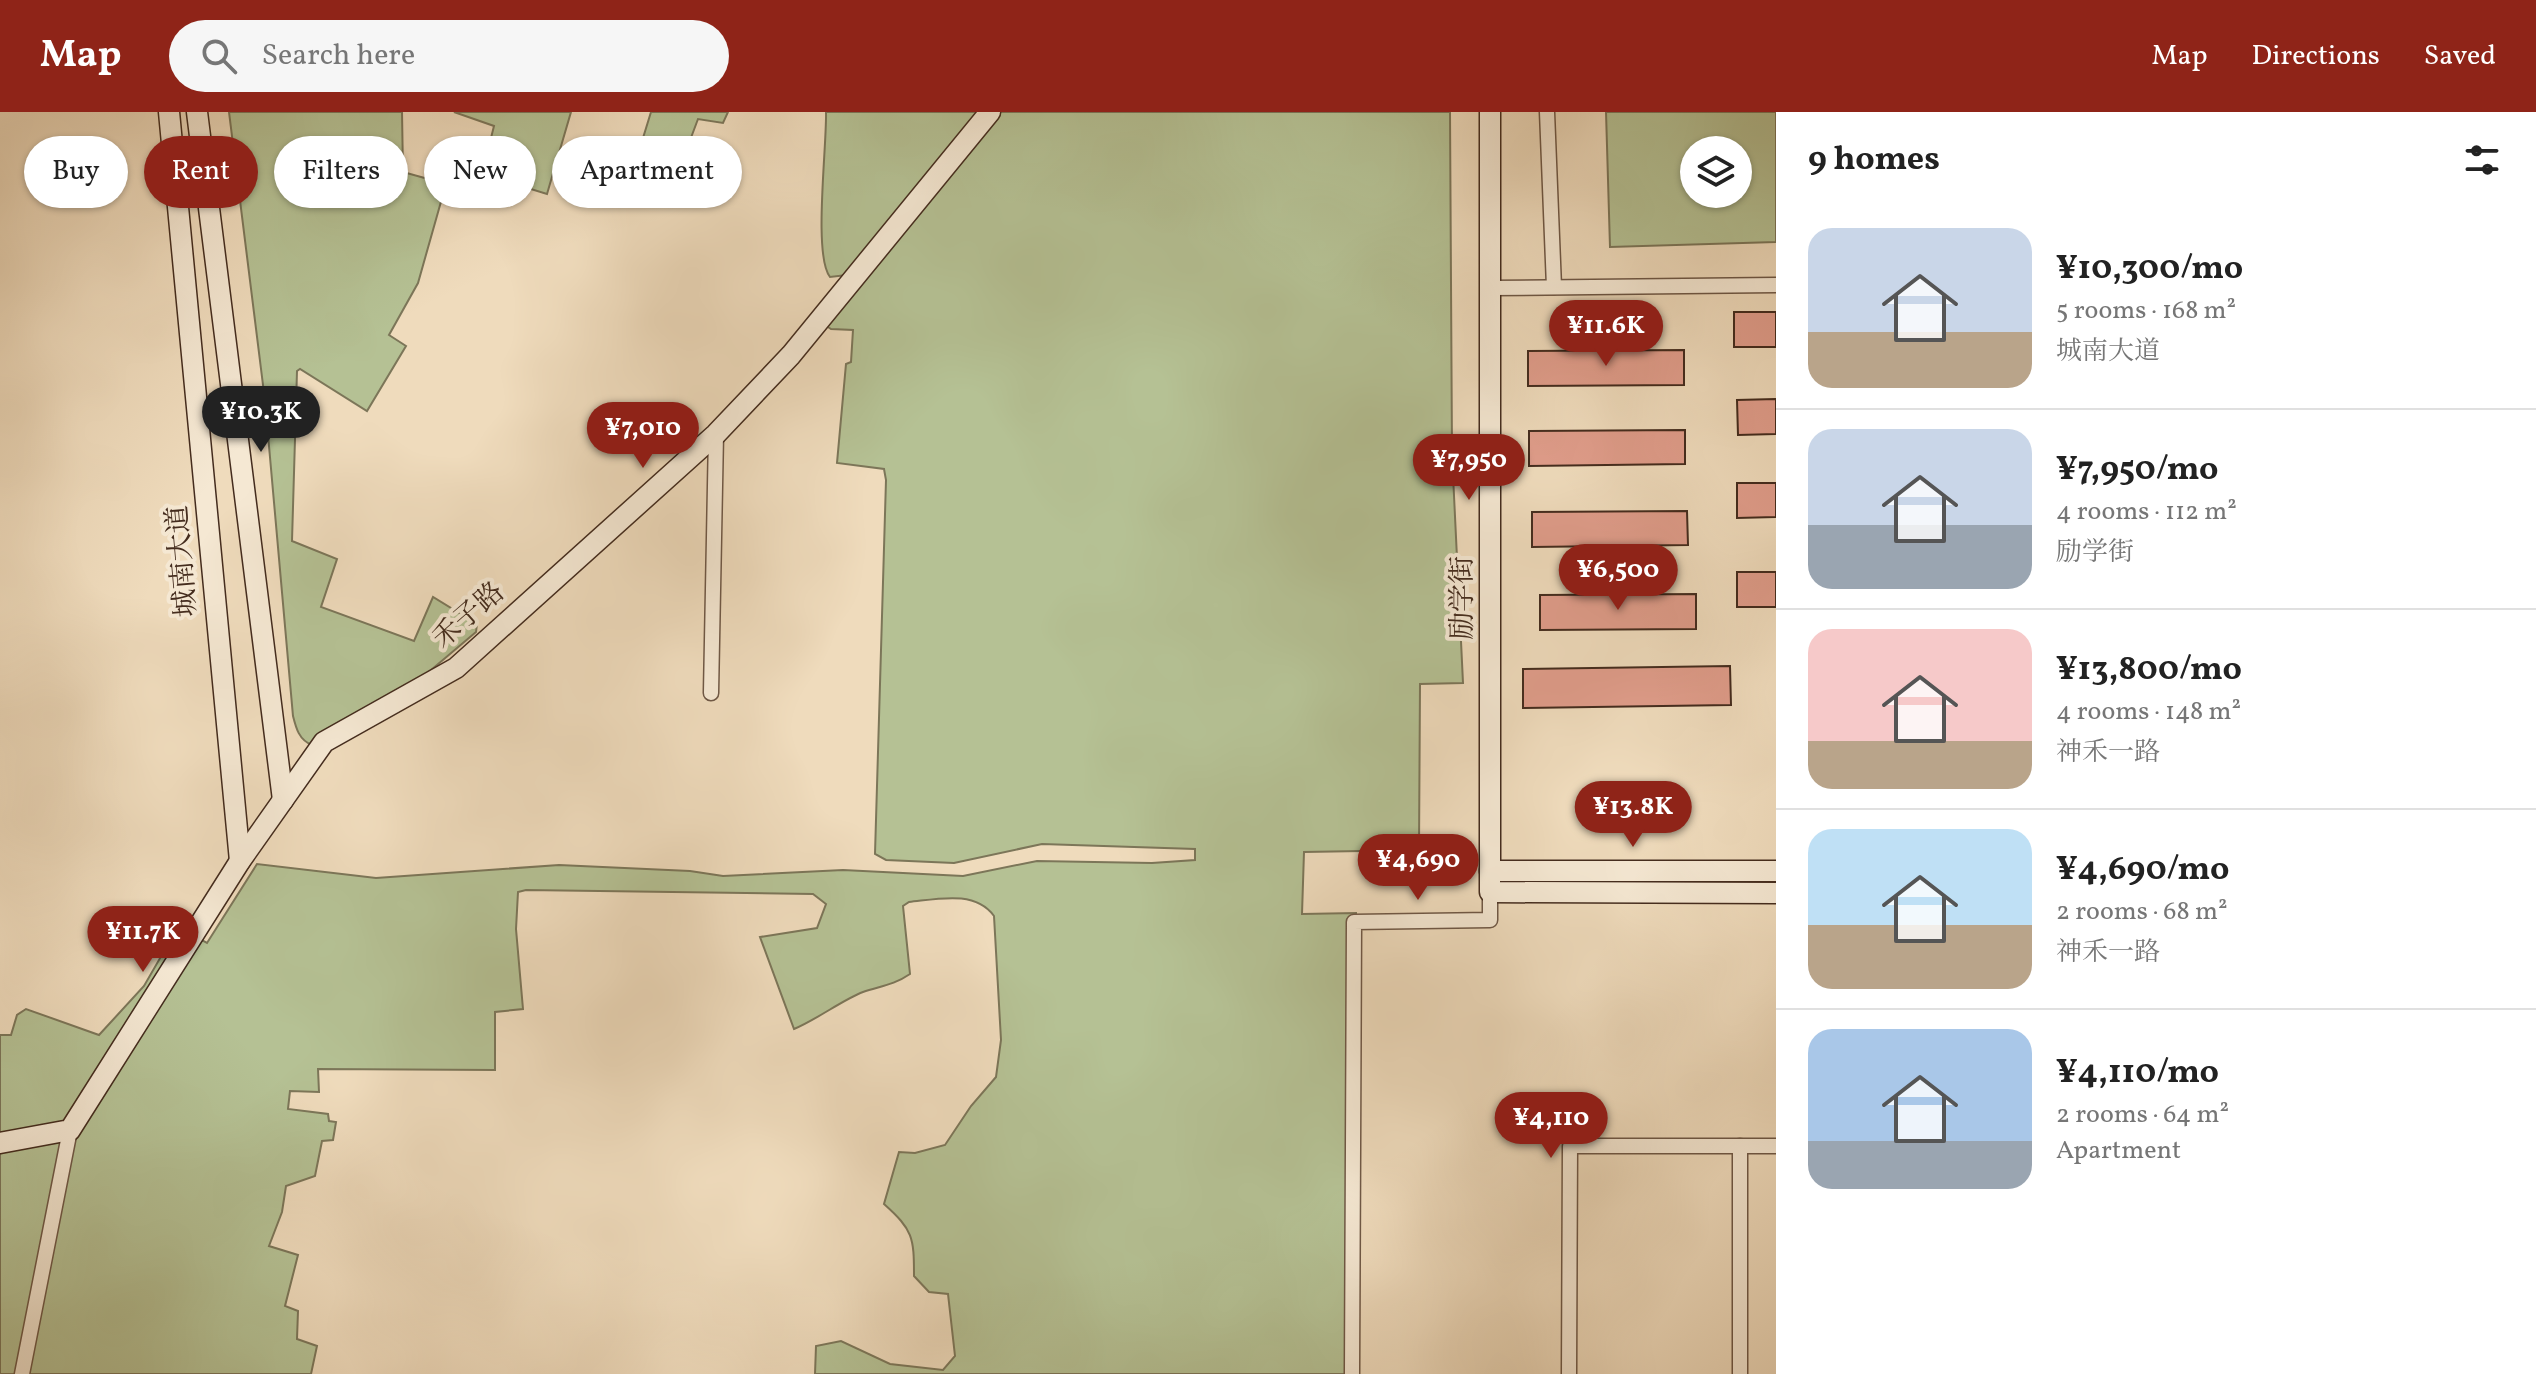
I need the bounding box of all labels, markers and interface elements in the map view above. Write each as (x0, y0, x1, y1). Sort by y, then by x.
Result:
search box (169, 20, 729, 92)
text: Map (40, 30, 121, 83)
icon: search (197, 34, 241, 78)
text: Search here (261, 35, 415, 77)
text: Map (2152, 37, 2208, 76)
text: Directions (2252, 37, 2380, 76)
text: Saved (2424, 37, 2496, 76)
chip: Buy (24, 136, 128, 208)
chip: Rent (144, 136, 258, 208)
chip: Filters (274, 136, 408, 208)
chip: New (424, 136, 536, 208)
chip: Apartment (552, 136, 742, 208)
map controls (1680, 136, 1752, 208)
button: layers (1680, 136, 1752, 208)
text: 9 homes (1808, 137, 1940, 184)
icon: filters (2460, 138, 2504, 182)
text: ¥10,300/mo (2056, 246, 2243, 293)
icon: home (1872, 260, 1968, 356)
text: 5 rooms · 168 m² (2056, 293, 2236, 329)
pin: ¥11.6K (1541, 300, 1671, 368)
text: ¥11.6K (1567, 308, 1645, 344)
text: 城南大道 (2056, 334, 2160, 370)
pin: ¥10.3K (196, 386, 326, 454)
text: ¥10.3K (220, 394, 302, 430)
pin: ¥7,010 (578, 402, 708, 470)
text: ¥7,010 (605, 410, 681, 446)
pin: ¥7,950 (1404, 434, 1534, 502)
text: ¥7,950 (1431, 442, 1507, 478)
text: ¥7,950/mo (2056, 447, 2219, 494)
icon: home (1872, 461, 1968, 557)
text: 4 rooms · 112 m² (2056, 494, 2237, 530)
street label: 城南大道 (159, 504, 207, 618)
text: 励学街 (2056, 535, 2134, 571)
pin: ¥6,500 (1553, 544, 1683, 612)
text: ¥6,500 (1577, 552, 1659, 588)
street label: 励学街 (1444, 556, 1483, 640)
street label: 禾子路 (425, 574, 513, 658)
text: ¥13,800/mo (2056, 647, 2242, 694)
icon: home (1872, 661, 1968, 757)
text: 4 rooms · 148 m² (2056, 694, 2241, 730)
text: 神禾一路 (2056, 735, 2160, 771)
pin: ¥13.8K (1568, 781, 1698, 849)
text: ¥13.8K (1593, 789, 1673, 825)
pin: ¥4,690 (1353, 834, 1483, 902)
text: ¥4,690 (1376, 842, 1460, 878)
text: ¥4,690/mo (2056, 847, 2229, 894)
icon: home (1872, 861, 1968, 957)
text: 2 rooms · 68 m² (2056, 894, 2228, 930)
pin: ¥11.7K (78, 906, 208, 974)
text: ¥11.7K (105, 914, 181, 950)
text: 神禾一路 (2056, 935, 2160, 971)
text: ¥4,110/mo (2056, 1050, 2219, 1097)
icon: home (1872, 1061, 1968, 1157)
pin: ¥4,110 (1486, 1092, 1616, 1160)
text: 2 rooms · 64 m² (2056, 1097, 2229, 1133)
text: ¥4,110 (1513, 1100, 1589, 1136)
text: Apartment (2056, 1133, 2181, 1169)

